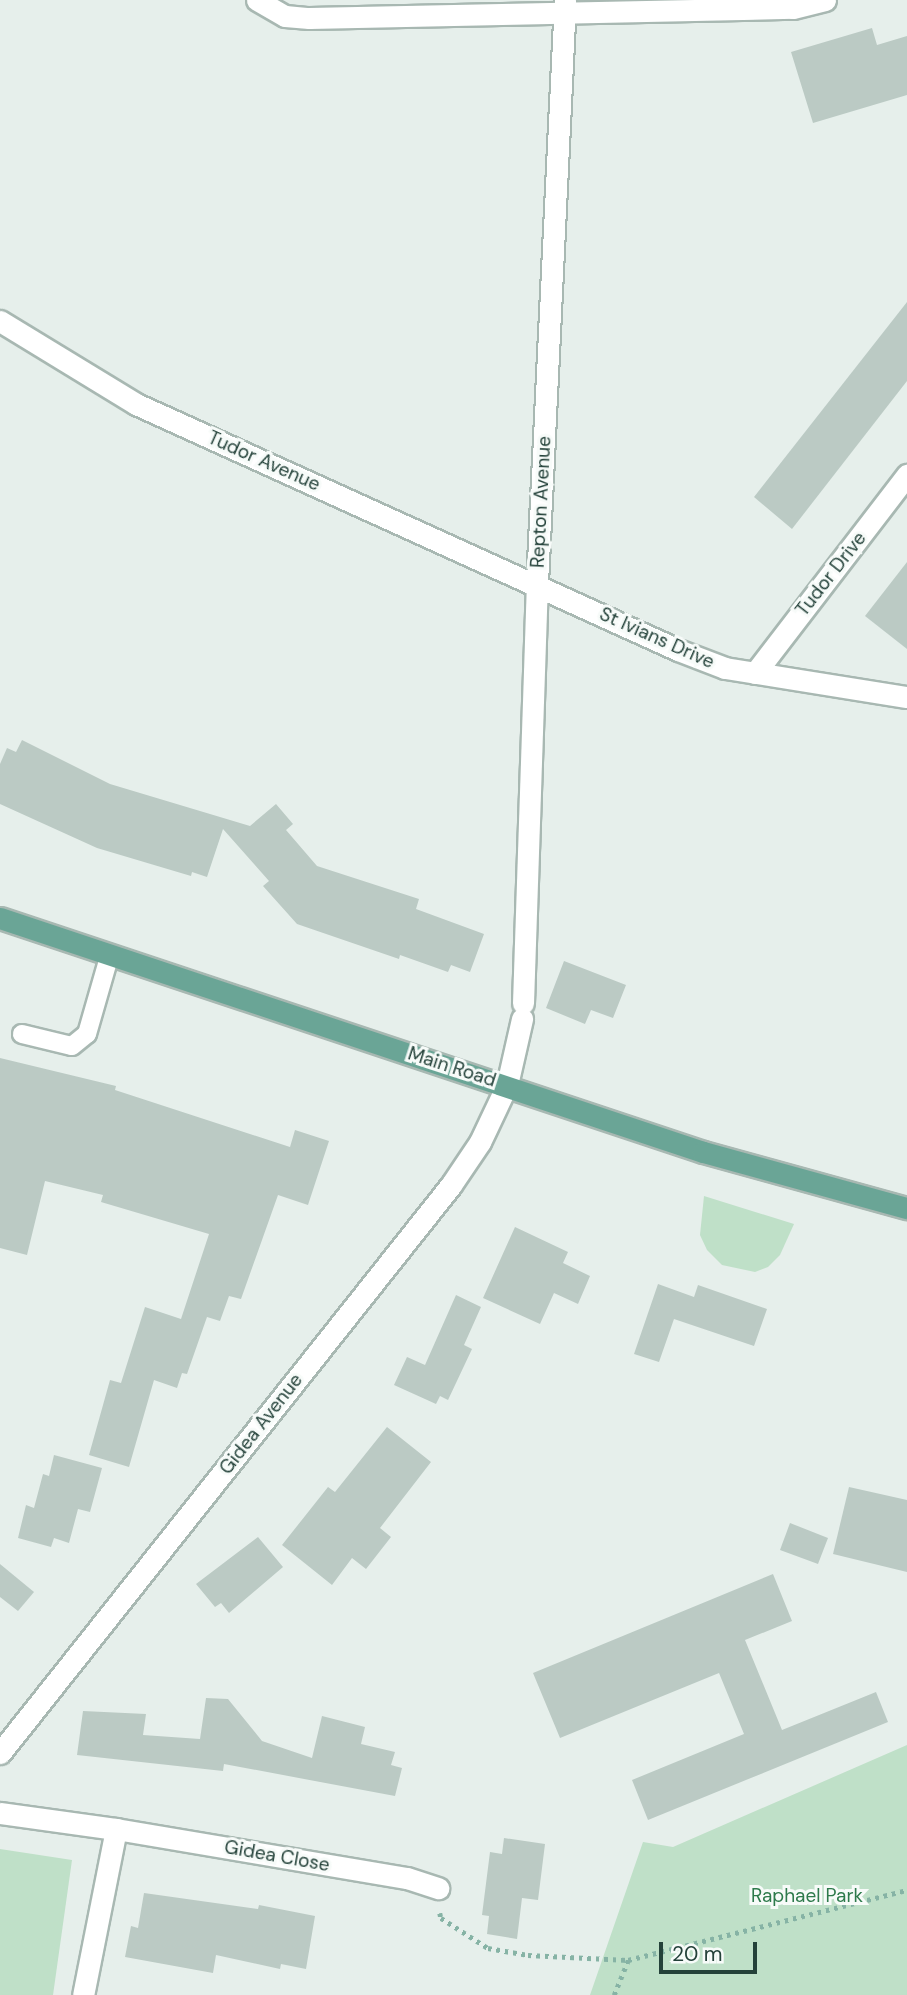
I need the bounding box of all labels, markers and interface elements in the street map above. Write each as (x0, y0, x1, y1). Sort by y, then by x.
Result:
street label: Tudor Avenue (204, 426, 324, 496)
street label: Repton Avenue (526, 435, 556, 569)
street label: Tudor Drive (791, 527, 871, 621)
street label: St Ivians Drive (596, 602, 718, 674)
street label: Main Road (405, 1042, 499, 1092)
street label: Gidea Avenue (215, 1369, 307, 1479)
street label: Gidea Close (223, 1836, 331, 1876)
park label: Raphael Park (751, 1885, 863, 1907)
scale bar (662, 1928, 760, 1972)
text: 20 m (672, 1940, 723, 1968)

